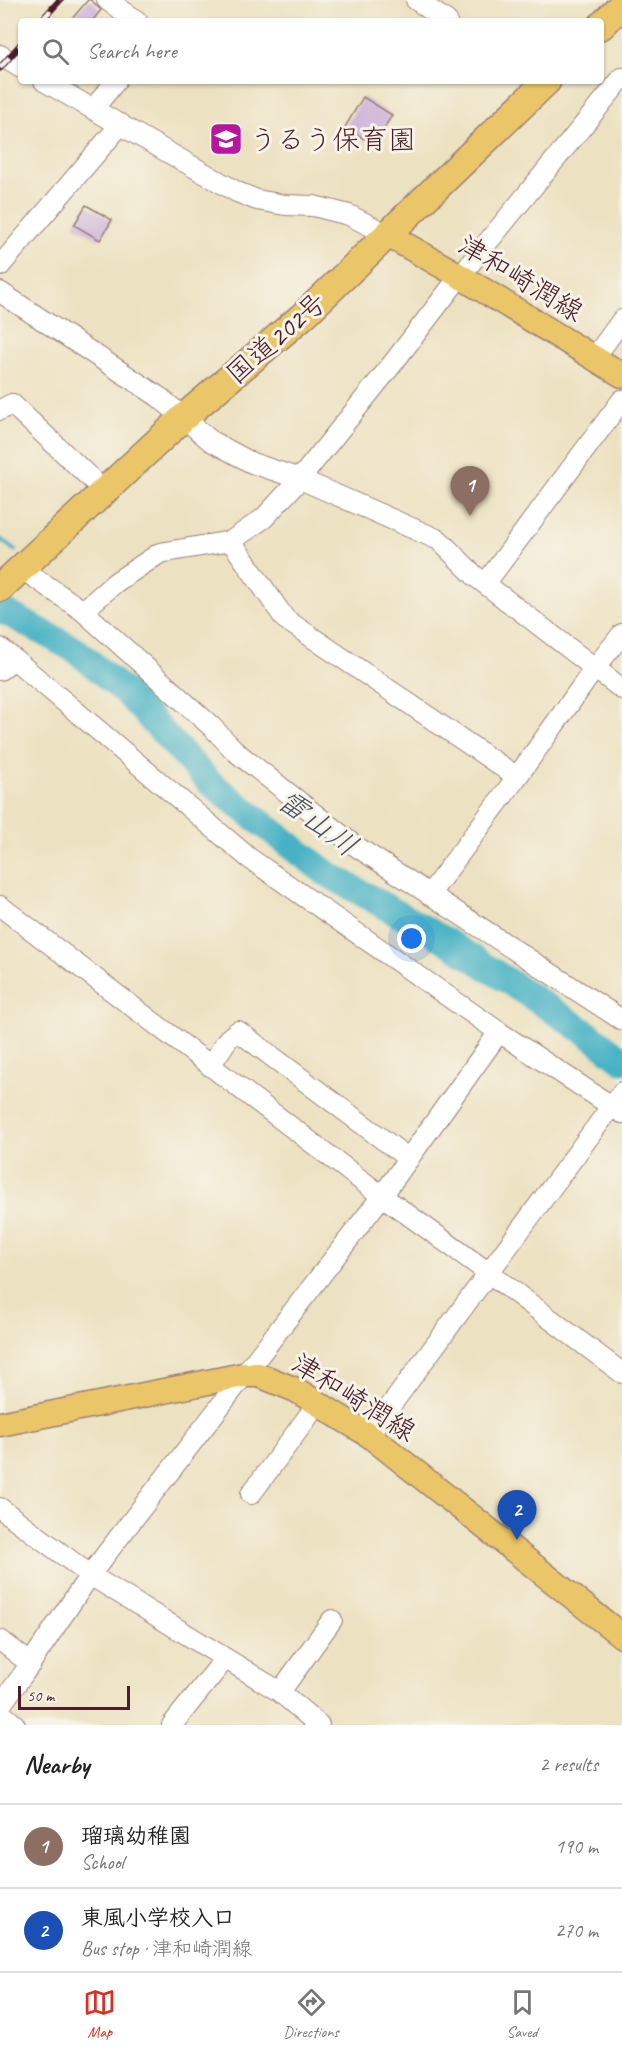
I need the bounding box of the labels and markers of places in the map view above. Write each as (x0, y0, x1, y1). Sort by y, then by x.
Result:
school or university icon: うるう保育園 (208, 121, 244, 157)
place label: うるう保育園 (249, 122, 416, 157)
pin: 1 (450, 466, 490, 516)
pin: 2 (498, 1490, 536, 1540)

